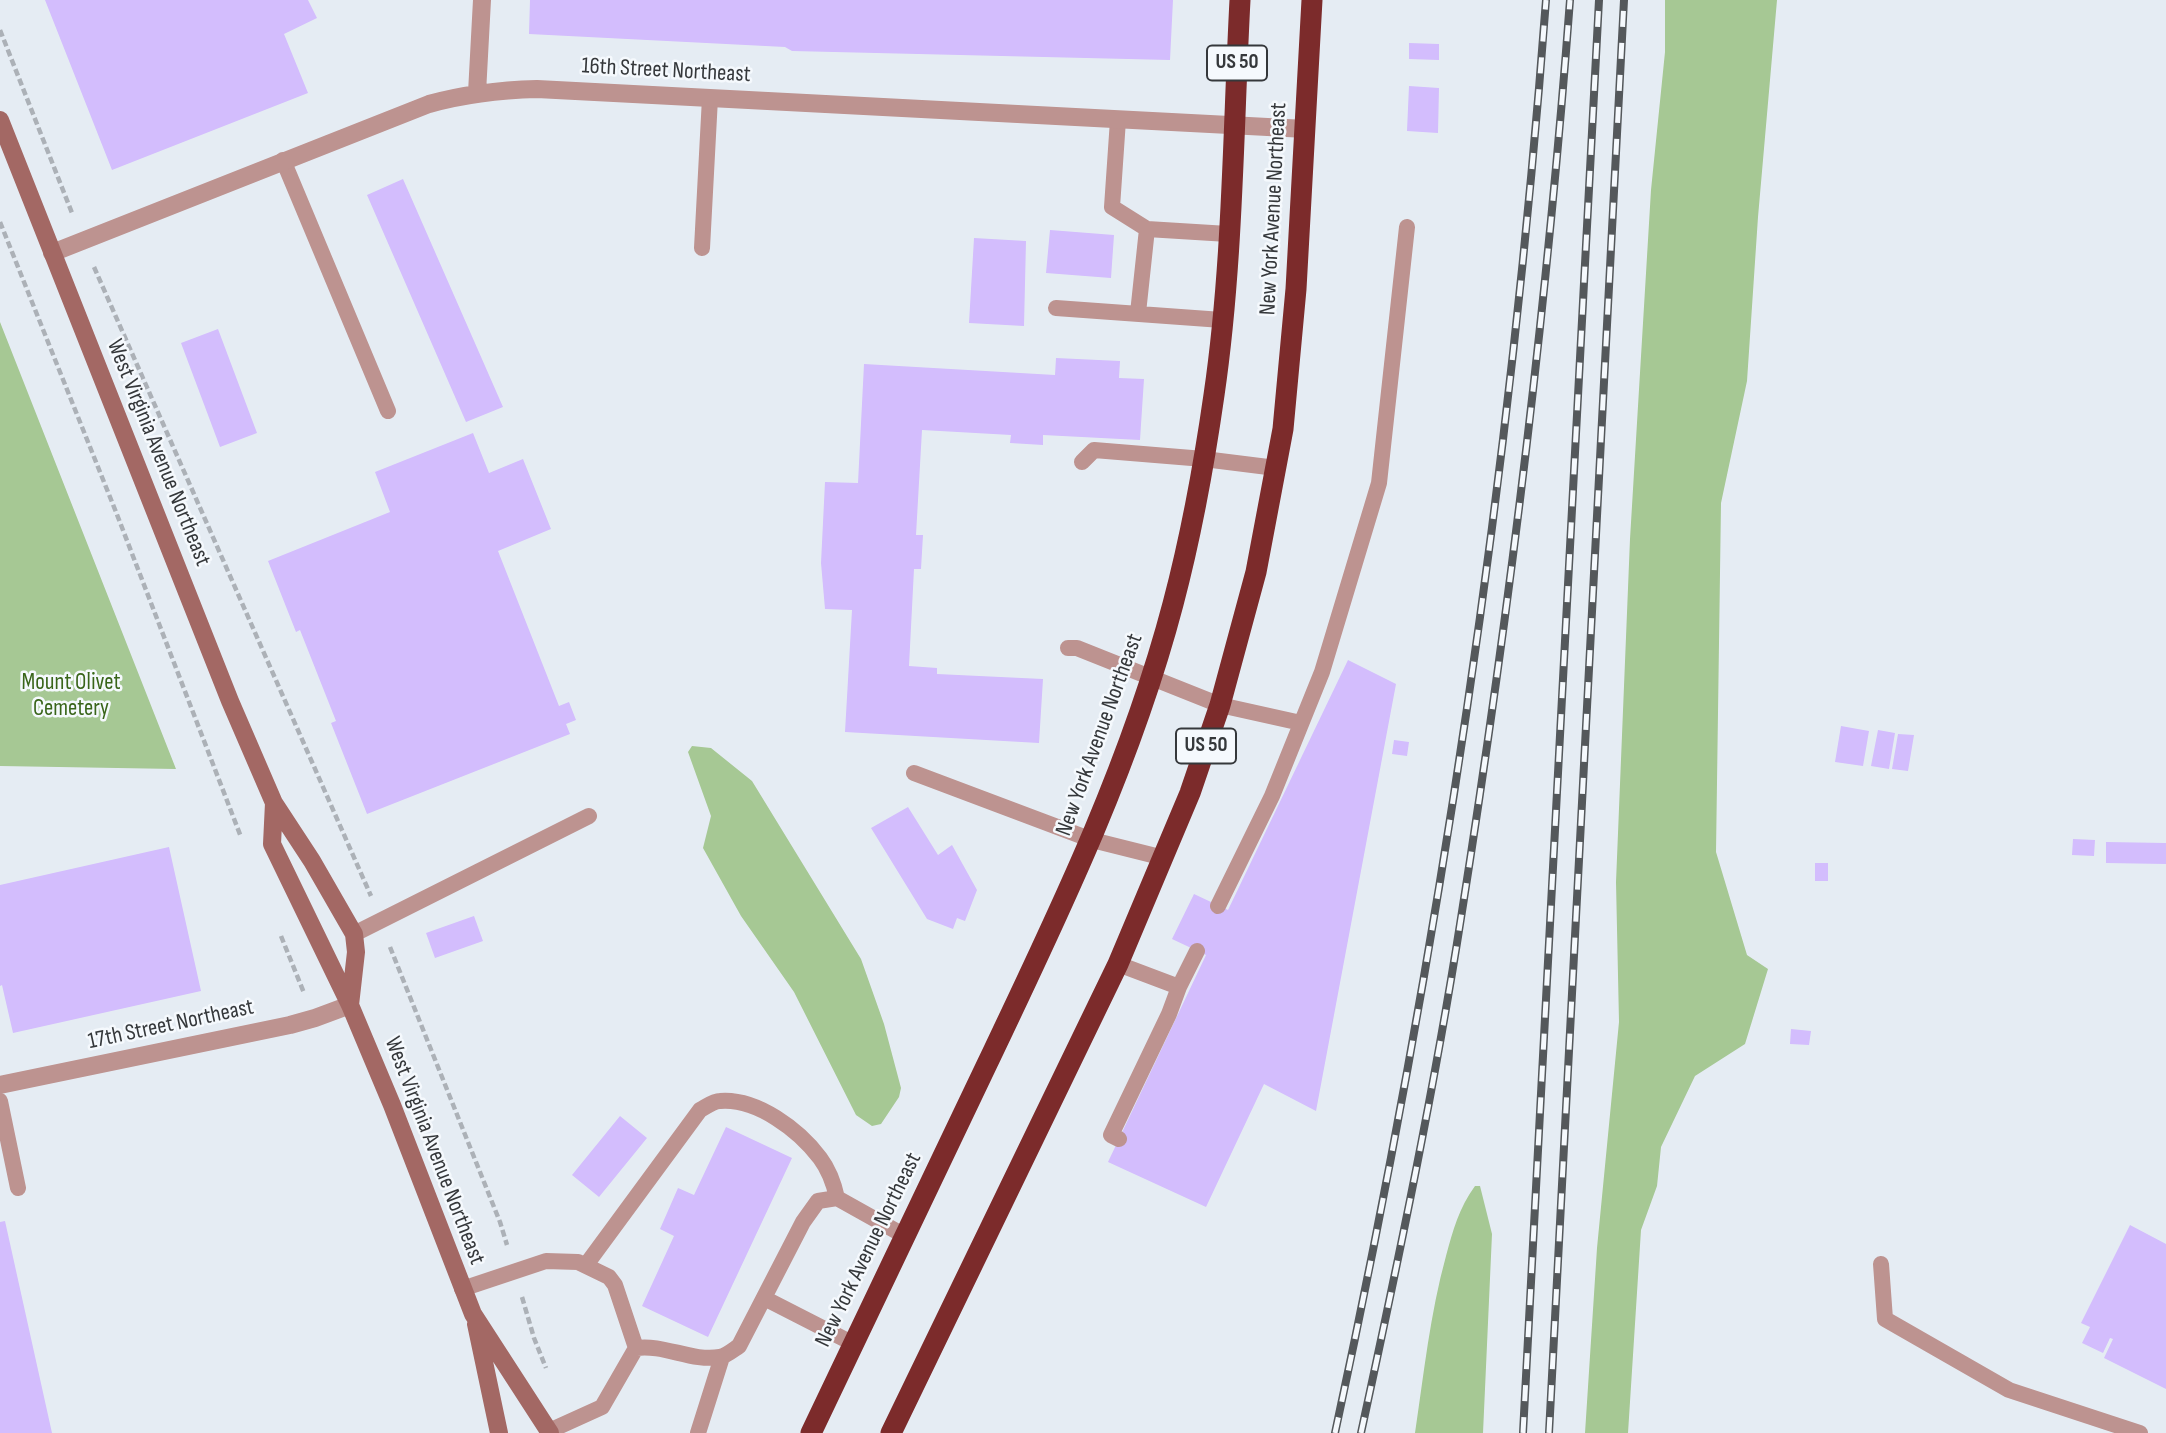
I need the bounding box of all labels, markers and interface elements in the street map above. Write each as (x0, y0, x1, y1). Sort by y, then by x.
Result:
road number: US 50 (1207, 46, 1267, 80)
street label: 16th Street Northeast (581, 53, 751, 89)
street label: New York Avenue Northeast (1255, 102, 1293, 316)
street label: West Virginia Avenue Northeast (100, 336, 216, 570)
street label: New York Avenue Northeast (1051, 630, 1149, 840)
park label: Mount Olivet Cemetery (22, 669, 120, 723)
road number: US 50 (1176, 728, 1236, 764)
street label: 17th Street Northeast (86, 994, 256, 1056)
street label: West Virginia Avenue Northeast (378, 1033, 490, 1269)
street label: New York Avenue Northeast (810, 1148, 928, 1352)

